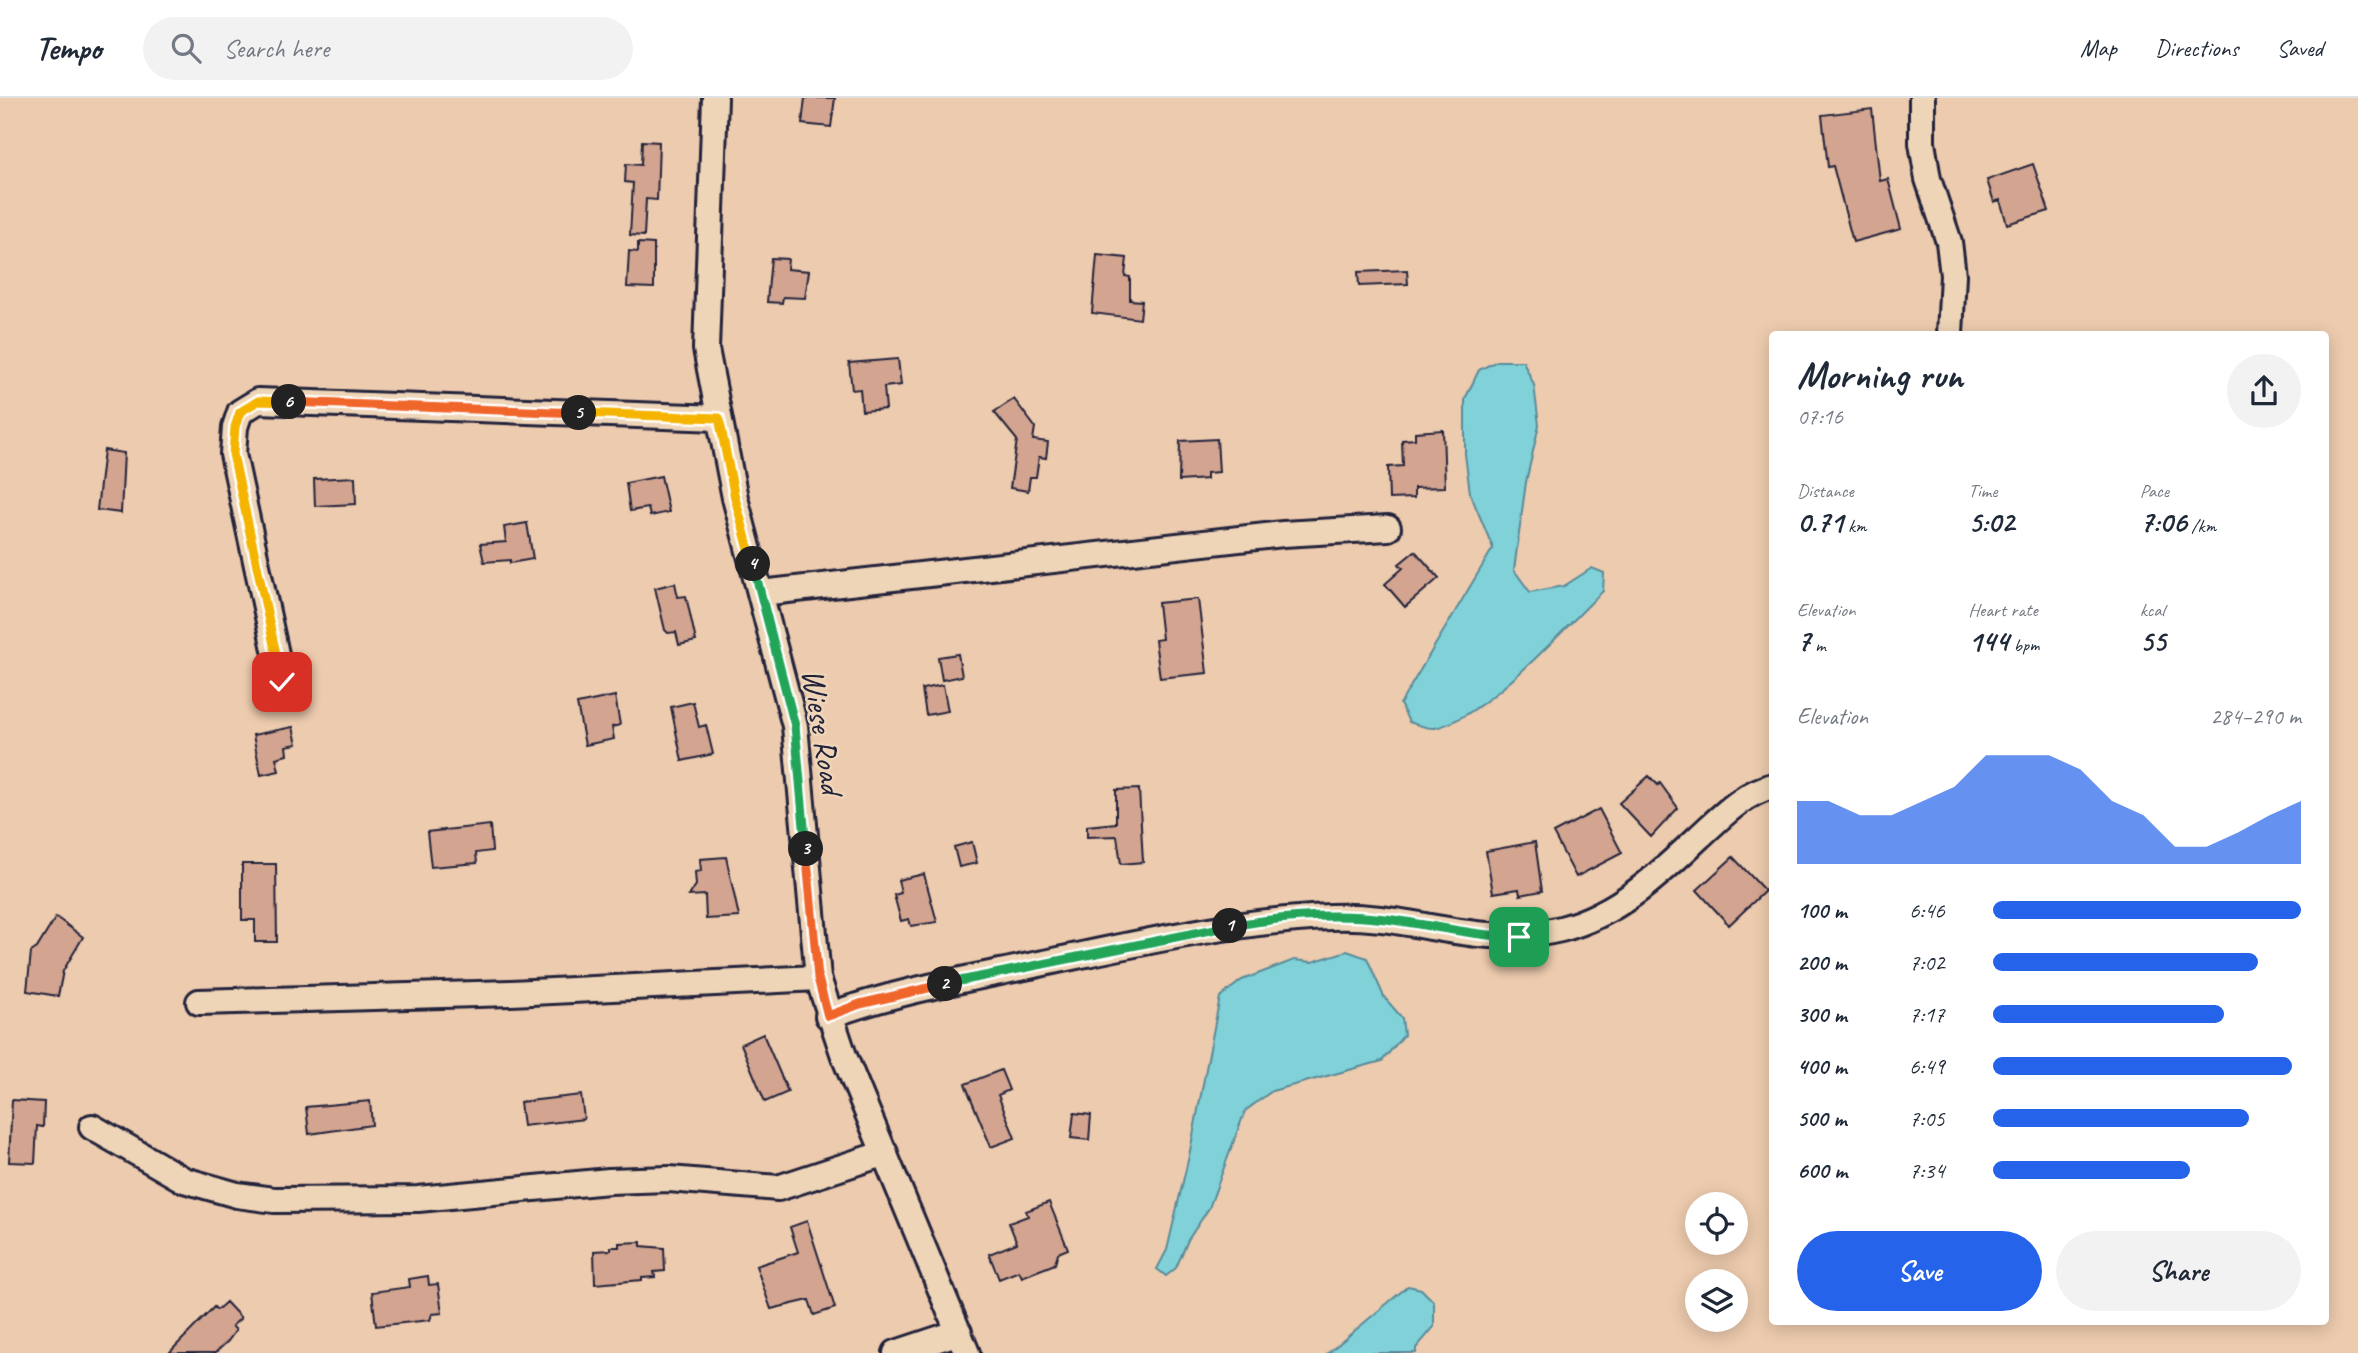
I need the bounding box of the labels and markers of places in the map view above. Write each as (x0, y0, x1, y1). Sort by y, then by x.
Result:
pin: 6 (272, 384, 306, 420)
pin: 5 (562, 396, 596, 430)
pin: 4 (736, 546, 770, 582)
pin (252, 652, 312, 712)
pin: 3 (788, 832, 824, 866)
pin (1489, 907, 1549, 967)
pin: 1 (1212, 908, 1248, 944)
pin: 2 (928, 966, 962, 1001)

